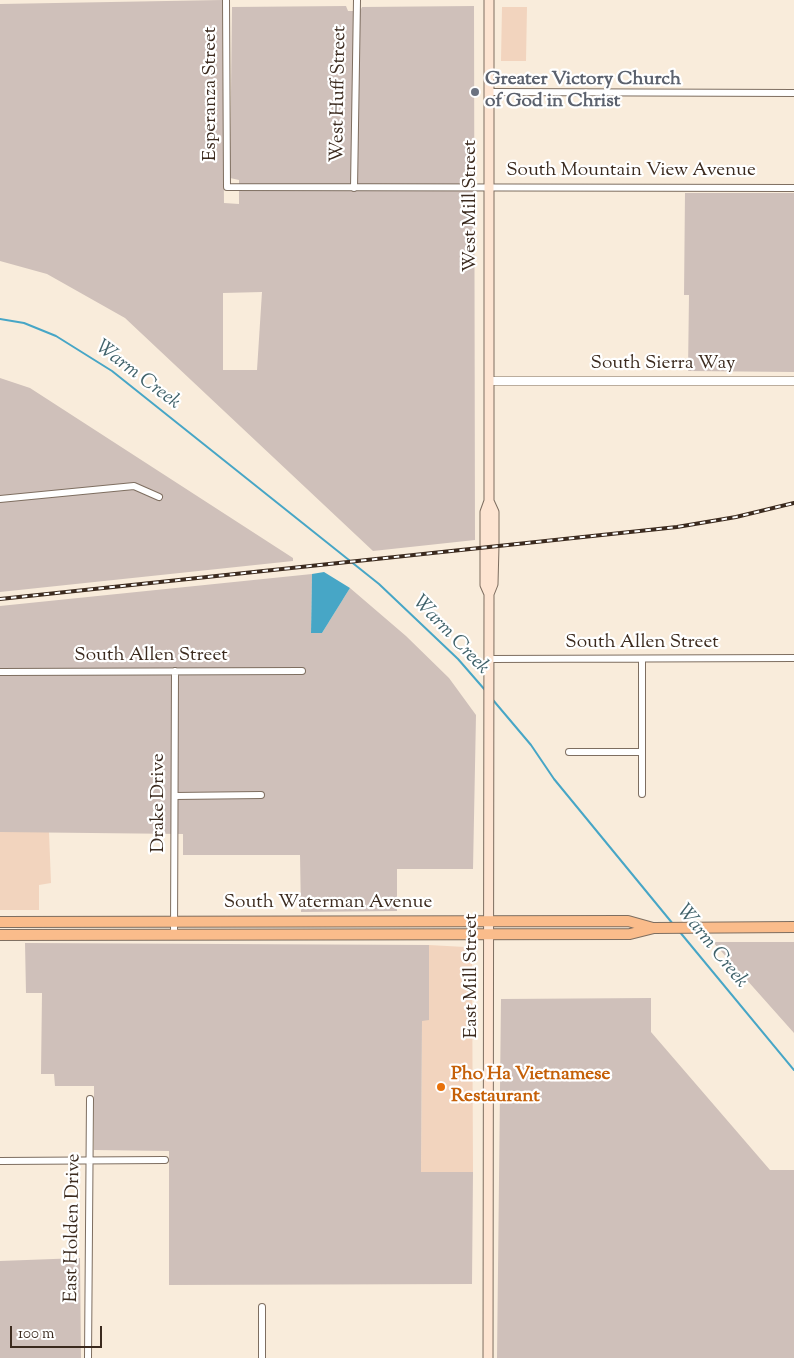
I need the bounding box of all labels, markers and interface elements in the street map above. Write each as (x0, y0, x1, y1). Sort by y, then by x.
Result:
street label: West Huff Street (327, 25, 353, 163)
street label: Esperanza Street (201, 27, 223, 161)
place label: Greater Victory Church of God in Christ (485, 70, 681, 114)
marker: Greater Victory Church of God in Christ (469, 86, 481, 98)
street label: West Mill Street (461, 140, 483, 272)
street label: South Mountain View Avenue (506, 161, 756, 183)
water label: Warm Creek (90, 336, 184, 416)
street label: South Sierra Way (591, 354, 735, 376)
water label: Warm Creek (406, 591, 494, 681)
street label: South Allen Street (565, 633, 719, 655)
street label: South Allen Street (74, 646, 228, 668)
street label: Drake Drive (149, 753, 171, 853)
street label: South Waterman Avenue (224, 893, 432, 915)
water label: Warm Creek (670, 900, 752, 994)
street label: East Mill Street (462, 914, 484, 1038)
place label: Pho Ha Vietnamese Restaurant (451, 1065, 610, 1109)
marker: Pho Ha Vietnamese Restaurant (435, 1081, 447, 1093)
street label: East Holden Drive (61, 1153, 87, 1303)
scale bar (12, 1316, 105, 1348)
text: 100 m (18, 1324, 54, 1345)

